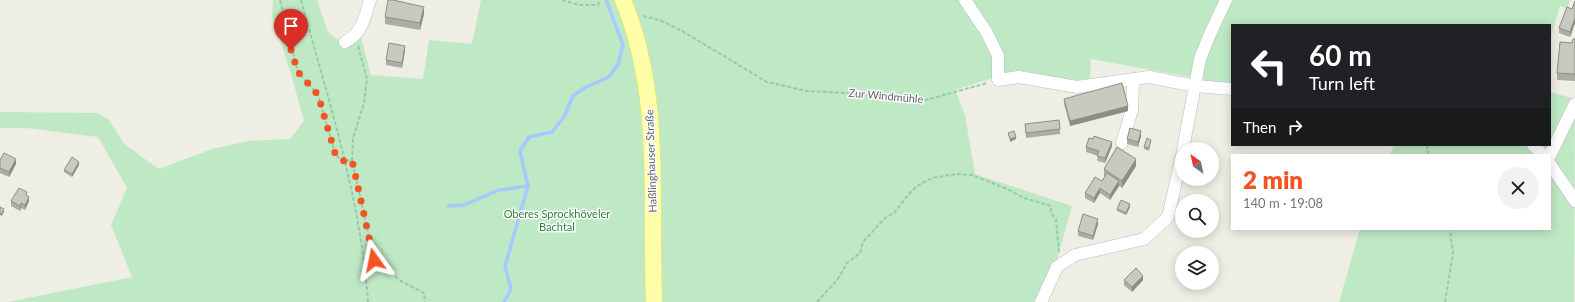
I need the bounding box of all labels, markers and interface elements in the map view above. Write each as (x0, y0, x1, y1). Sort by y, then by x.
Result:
pin (274, 9, 308, 50)
icon: arrive (280, 15, 302, 37)
text: 60 m (1309, 38, 1372, 72)
icon: left (1243, 40, 1295, 92)
text: Turn left (1309, 72, 1375, 94)
street label: Zur Windmühle (848, 86, 924, 105)
street label: Haßlinghauser Straße (642, 109, 659, 213)
icon: right (1284, 116, 1306, 138)
text: Then (1243, 118, 1276, 136)
north arrow (1175, 142, 1219, 186)
map controls (1175, 142, 1219, 290)
text: 2 min (1243, 165, 1303, 194)
button: close (1497, 167, 1539, 209)
button: search (1175, 194, 1219, 238)
text: 140 m · 19:08 (1243, 195, 1323, 211)
park label: Oberes Sprockhöveler Bachtal (504, 207, 610, 233)
position arrow (353, 239, 395, 281)
button: layers (1175, 246, 1219, 290)

